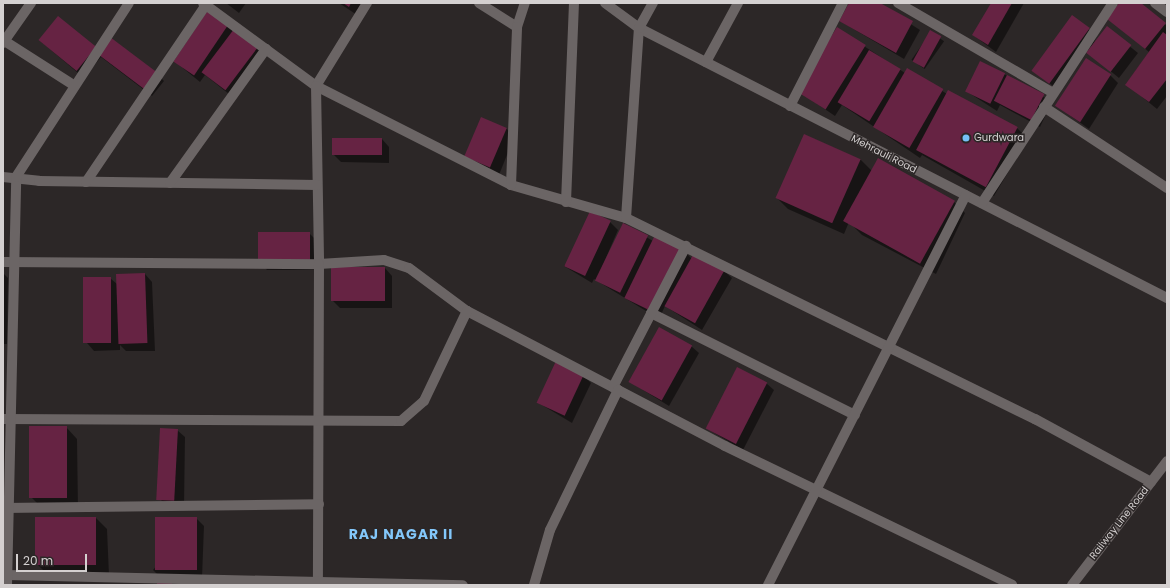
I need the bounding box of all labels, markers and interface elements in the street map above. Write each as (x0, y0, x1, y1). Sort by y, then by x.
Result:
street label: Mehrauli Road (849, 132, 919, 176)
place label: Gurdwara (974, 132, 1024, 144)
marker: Gurdwara (961, 133, 971, 143)
street label: Railway Line Road (1087, 484, 1151, 562)
district label: RAJ NAGAR II (349, 526, 453, 542)
scale bar (18, 546, 89, 572)
text: 20 m (23, 552, 53, 569)

